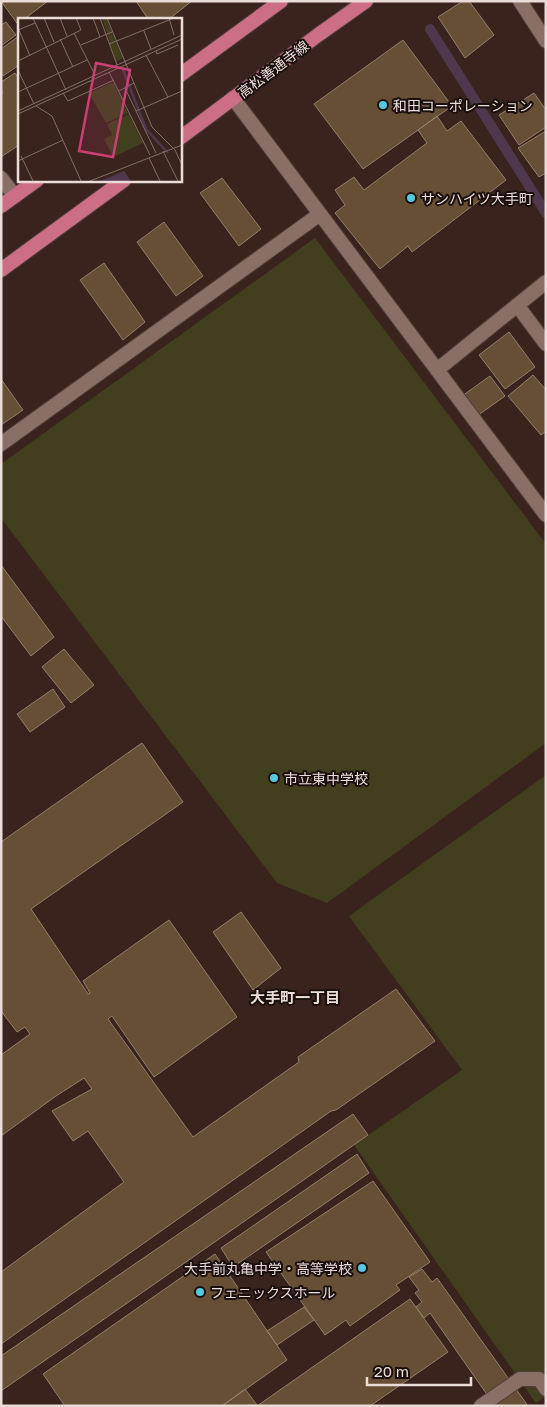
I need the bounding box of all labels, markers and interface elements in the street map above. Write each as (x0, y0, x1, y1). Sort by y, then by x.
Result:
inset map (18, 18, 181, 181)
street label: 高松善通寺線 (234, 37, 312, 101)
place label: 和田コーポレーション (393, 97, 533, 114)
marker: 和田コーポレーション (377, 99, 389, 111)
place label: サンハイツ大手町 (421, 190, 533, 207)
marker: サンハイツ大手町 (405, 192, 417, 204)
place label: 市立東中学校 (284, 770, 368, 787)
marker: 市立東中学校 (268, 772, 280, 784)
district label: 大手町一丁目 (250, 988, 340, 1006)
place label: 大手前丸亀中学・高等学校 (184, 1260, 352, 1277)
marker: 大手前丸亀中学・高等学校 (356, 1262, 368, 1274)
place label: フェニックスホール (210, 1284, 336, 1301)
marker: フェニックスホール (194, 1286, 206, 1298)
scale bar (367, 1354, 471, 1386)
text: 20 m (374, 1362, 409, 1380)

